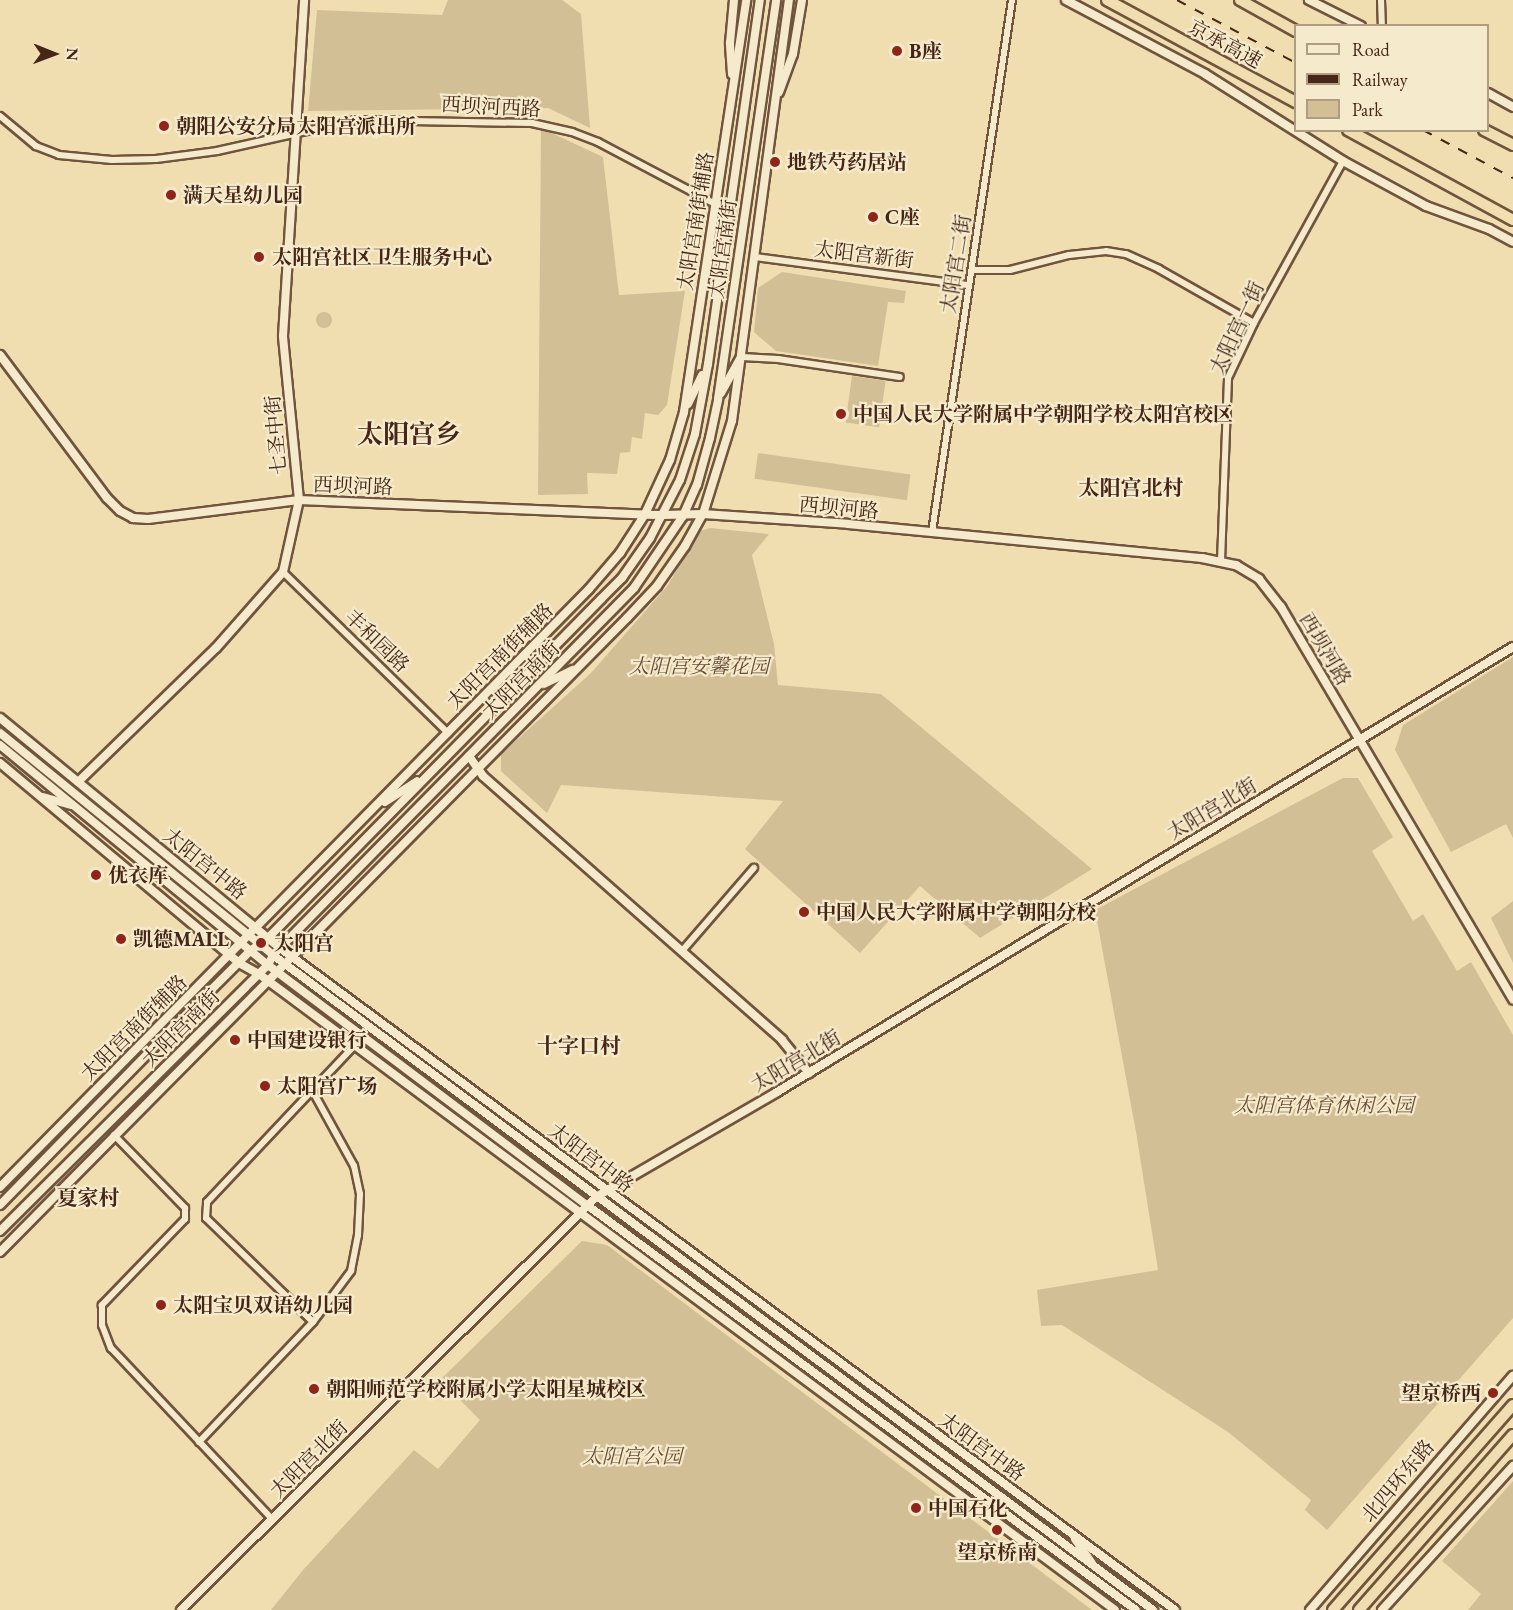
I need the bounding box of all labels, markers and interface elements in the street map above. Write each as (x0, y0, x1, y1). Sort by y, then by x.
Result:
street label: 京承高速 (1184, 15, 1266, 73)
north arrow (24, 24, 84, 84)
legend (1294, 24, 1489, 132)
text: Road (1352, 38, 1390, 61)
place label: B座 (909, 39, 942, 63)
marker: B座 (890, 44, 904, 58)
text: N (62, 48, 83, 61)
text: Railway (1352, 68, 1408, 91)
street label: 西坝河西路 (440, 92, 542, 122)
text: Park (1352, 98, 1383, 121)
place label: 朝阳公安分局太阳宫派出所 (176, 114, 416, 138)
marker: 朝阳公安分局太阳宫派出所 (157, 119, 171, 133)
street label: 太阳宫南街辅路 (673, 150, 719, 292)
place label: 地铁芍药居站 (787, 150, 907, 174)
marker: 地铁芍药居站 (768, 155, 782, 169)
place label: 满天星幼儿园 (183, 183, 303, 207)
marker: 满天星幼儿园 (164, 188, 178, 202)
street label: 太阳宫南街 (704, 198, 742, 300)
place label: C座 (885, 205, 919, 229)
marker: C座 (866, 210, 880, 224)
street label: 太阳宫二街 (936, 213, 976, 315)
street label: 太阳宫新街 (813, 237, 915, 273)
place label: 太阳宫社区卫生服务中心 (272, 245, 492, 269)
marker: 太阳宫社区卫生服务中心 (250, 248, 268, 266)
street label: 太阳宫一街 (1205, 278, 1269, 378)
street label: 七圣中街 (261, 394, 291, 476)
place label: 中国人民大学附属中学朝阳学校太阳宫校区 (853, 402, 1233, 426)
marker: 中国人民大学附属中学朝阳学校太阳宫校区 (834, 407, 848, 421)
district label: 太阳宫乡 (357, 419, 461, 451)
street label: 西坝河路 (313, 473, 393, 499)
district label: 太阳宫北村 (1079, 475, 1183, 501)
street label: 西坝河路 (798, 493, 880, 523)
street label: 太阳宫南街辅路 (442, 598, 558, 714)
street label: 丰和园路 (340, 605, 414, 677)
street label: 西坝河路 (1294, 609, 1356, 689)
street label: 太阳宫南街 (477, 636, 565, 724)
park label: 太阳宫安馨花园 (629, 654, 769, 678)
street label: 太阳宫北街 (1163, 773, 1261, 845)
street label: 太阳宫中路 (159, 823, 251, 905)
place label: 优衣库 (108, 863, 168, 887)
marker: 优衣库 (89, 868, 103, 882)
place label: 中国人民大学附属中学朝阳分校 (816, 900, 1096, 924)
marker: 中国人民大学附属中学朝阳分校 (797, 905, 811, 919)
place label: 凯德MALL (133, 927, 229, 951)
place label: 太阳宫 (274, 931, 334, 955)
marker: 凯德MALL (114, 932, 128, 946)
marker: 太阳宫 (252, 934, 270, 952)
street label: 太阳宫南街辅路 (76, 970, 192, 1086)
street label: 太阳宫南街 (137, 984, 225, 1072)
street label: 太阳宫北街 (747, 1025, 845, 1097)
place label: 中国建设银行 (247, 1028, 367, 1052)
marker: 中国建设银行 (228, 1033, 242, 1047)
district label: 十字口村 (537, 1033, 621, 1059)
place label: 太阳宫广场 (277, 1074, 377, 1098)
marker: 太阳宫广场 (258, 1079, 272, 1093)
park label: 太阳宫体育休闲公园 (1234, 1093, 1414, 1117)
street label: 太阳宫中路 (544, 1118, 638, 1198)
district label: 夏家村 (57, 1185, 119, 1211)
place label: 太阳宝贝双语幼儿园 (173, 1293, 353, 1317)
marker: 太阳宝贝双语幼儿园 (154, 1298, 168, 1312)
place label: 朝阳师范学校附属小学太阳星城校区 (326, 1377, 646, 1401)
place label: 望京桥西 (1401, 1381, 1481, 1405)
marker: 朝阳师范学校附属小学太阳星城校区 (307, 1382, 321, 1396)
marker: 望京桥西 (1486, 1386, 1500, 1400)
street label: 太阳宫中路 (934, 1408, 1030, 1486)
street label: 太阳宫北街 (265, 1415, 353, 1503)
street label: 北四环东路 (1357, 1435, 1439, 1527)
park label: 太阳宫公园 (582, 1444, 682, 1468)
place label: 中国石化 (928, 1496, 1008, 1520)
marker: 中国石化 (909, 1501, 923, 1515)
marker: 望京桥南 (990, 1523, 1004, 1537)
place label: 望京桥南 (957, 1540, 1037, 1564)

